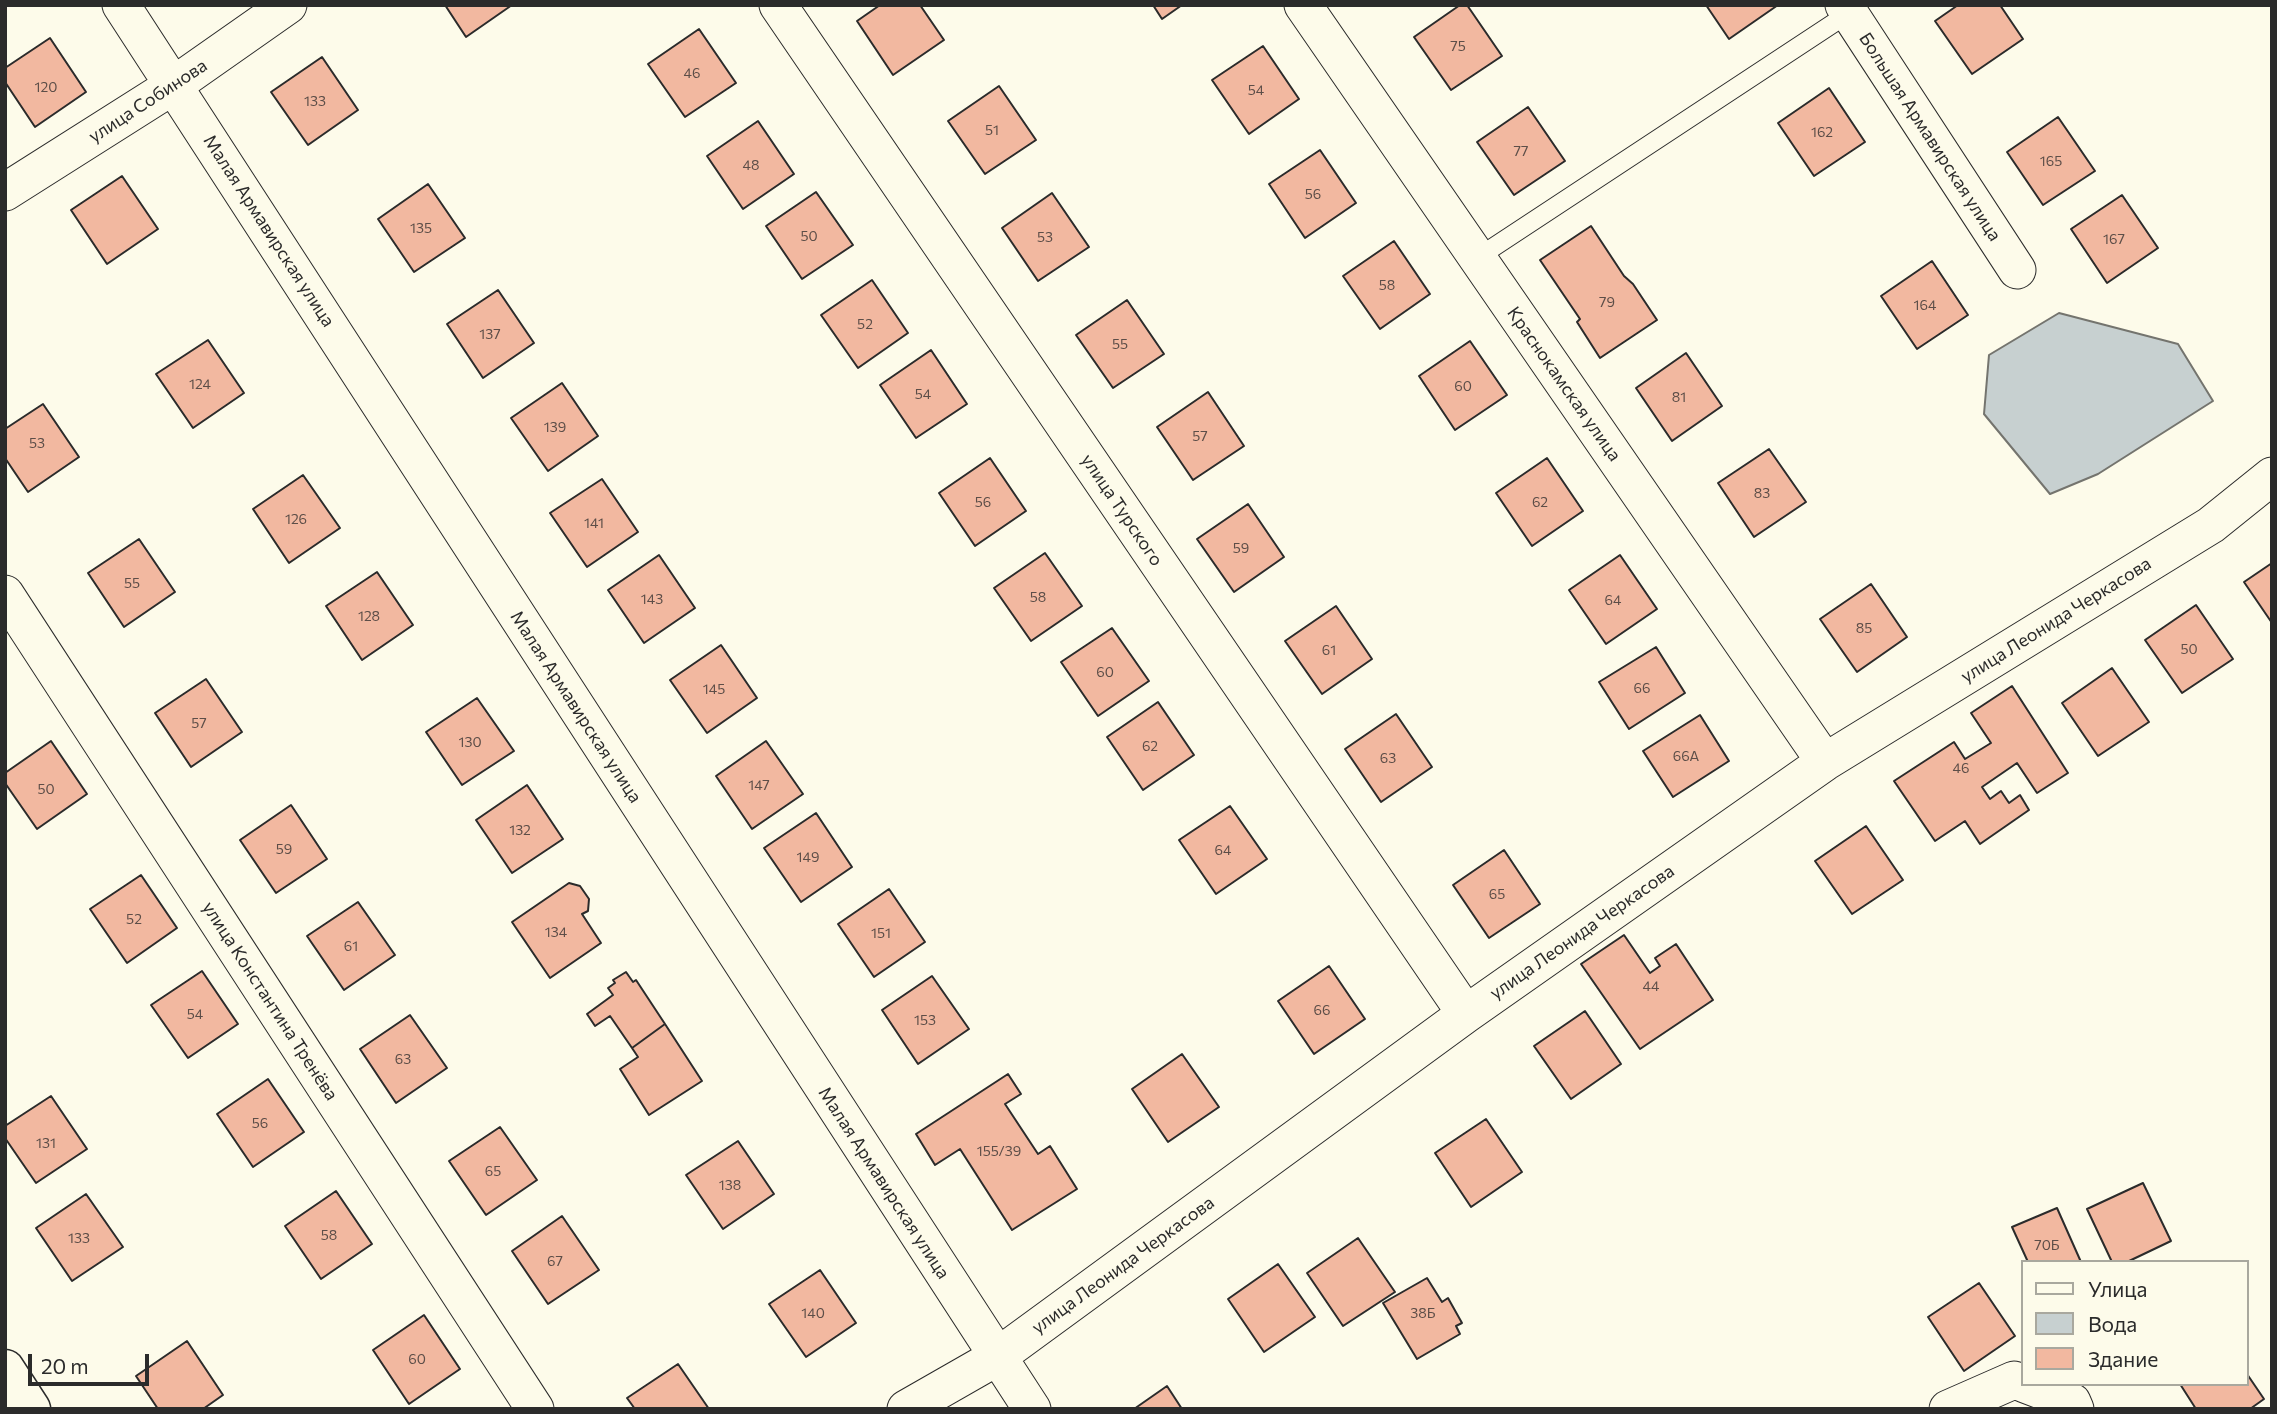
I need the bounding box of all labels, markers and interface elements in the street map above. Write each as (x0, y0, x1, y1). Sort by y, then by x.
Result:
street label: Большая Армавирская улица (1854, 29, 2006, 245)
house number: 75 (1450, 38, 1466, 54)
street label: улица Собинова (85, 55, 211, 147)
house number: 46 (684, 65, 700, 81)
house number: 120 (35, 79, 57, 95)
house number: 54 (1248, 82, 1264, 98)
house number: 133 (304, 93, 326, 109)
house number: 51 (985, 122, 999, 138)
house number: 162 (1811, 124, 1833, 140)
street label: Малая Армавирская улица (199, 131, 339, 331)
house number: 77 (1514, 143, 1528, 159)
house number: 165 (2040, 153, 2062, 169)
house number: 48 (743, 157, 759, 173)
house number: 56 (1305, 186, 1321, 202)
house number: 135 (410, 220, 432, 236)
house number: 50 (800, 228, 818, 244)
house number: 53 (1037, 229, 1053, 245)
house number: 167 (2103, 231, 2125, 247)
house number: 58 (1379, 277, 1395, 293)
house number: 79 (1599, 294, 1615, 310)
house number: 164 (1914, 297, 1936, 313)
street label: Краснокамская улица (1503, 303, 1625, 465)
house number: 52 (857, 316, 873, 332)
house number: 137 (479, 326, 501, 342)
house number: 55 (1112, 336, 1128, 352)
house number: 124 (189, 376, 211, 392)
house number: 60 (1454, 378, 1472, 394)
house number: 54 (915, 386, 931, 402)
house number: 81 (1672, 389, 1686, 405)
house number: 139 (544, 419, 566, 435)
house number: 57 (1192, 428, 1208, 444)
house number: 53 (29, 435, 45, 451)
street label: улица Турского (1077, 450, 1167, 570)
house number: 83 (1754, 485, 1770, 501)
house number: 56 (975, 494, 991, 510)
house number: 62 (1532, 494, 1548, 510)
house number: 126 (285, 511, 307, 527)
house number: 141 (584, 515, 604, 531)
house number: 59 (1233, 540, 1249, 556)
street label: улица Леонида Черкасова (1957, 553, 2155, 687)
house number: 55 (124, 575, 140, 591)
house number: 58 (1030, 589, 1046, 605)
house number: 143 (641, 591, 663, 607)
house number: 64 (1605, 592, 1621, 608)
street label: Малая Армавирская улица (506, 607, 646, 807)
house number: 128 (358, 608, 380, 624)
house number: 85 (1856, 620, 1872, 636)
house number: 50 (2180, 641, 2198, 657)
house number: 61 (1322, 642, 1336, 658)
house number: 60 (1096, 664, 1114, 680)
house number: 66 (1634, 680, 1650, 696)
house number: 145 (703, 681, 725, 697)
house number: 57 (191, 715, 207, 731)
house number: 130 (458, 734, 482, 750)
house number: 62 (1142, 738, 1158, 754)
house number: 66А (1673, 748, 1699, 764)
house number: 63 (1380, 750, 1396, 766)
house number: 46 (1953, 760, 1969, 776)
house number: 147 (748, 777, 770, 793)
house number: 50 (37, 781, 55, 797)
house number: 132 (509, 822, 531, 838)
house number: 59 (276, 841, 292, 857)
house number: 64 (1215, 842, 1231, 858)
house number: 149 (797, 849, 819, 865)
street label: улица Леонида Черкасова (1486, 860, 1678, 1004)
house number: 65 (1489, 886, 1505, 902)
street label: улица Константина Тренёва (198, 898, 342, 1104)
house number: 52 (126, 911, 142, 927)
house number: 134 (545, 924, 567, 940)
house number: 151 (871, 925, 891, 941)
house number: 61 (344, 938, 358, 954)
house number: 44 (1643, 978, 1659, 994)
house number: 66 (1314, 1002, 1330, 1018)
house number: 54 (187, 1006, 203, 1022)
house number: 153 (914, 1012, 936, 1028)
house number: 63 (395, 1051, 411, 1067)
street label: Малая Армавирская улица (814, 1083, 954, 1283)
house number: 56 (252, 1115, 268, 1131)
house number: 131 (36, 1135, 56, 1151)
house number: 155/39 (977, 1143, 1021, 1159)
house number: 65 (485, 1163, 501, 1179)
house number: 138 (719, 1177, 741, 1193)
street label: улица Леонида Черкасова (1028, 1192, 1218, 1338)
house number: 58 (321, 1227, 337, 1243)
house number: 133 (68, 1230, 90, 1246)
house number: 70Б (2034, 1237, 2060, 1253)
house number: 67 (547, 1253, 563, 1269)
legend (2022, 1260, 2249, 1386)
text: Улица (2088, 1276, 2147, 1301)
house number: 140 (801, 1305, 825, 1321)
house number: 38Б (1410, 1305, 1436, 1321)
text: Вода (2088, 1311, 2137, 1336)
scale bar (32, 1340, 152, 1384)
text: Здание (2088, 1346, 2158, 1371)
house number: 60 (408, 1351, 426, 1367)
text: 20 m (41, 1353, 89, 1378)

